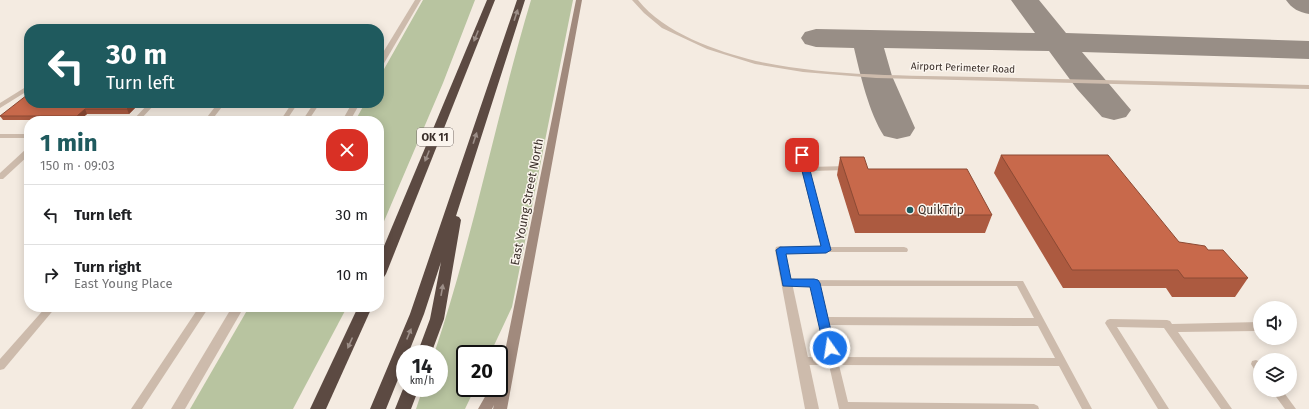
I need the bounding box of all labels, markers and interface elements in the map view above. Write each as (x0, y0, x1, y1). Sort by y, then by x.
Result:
one-way arrow (514, 8, 520, 20)
one-way arrow (473, 31, 479, 42)
text: 30 m (106, 38, 167, 71)
icon: left (40, 40, 92, 92)
street label: Airport Perimeter Road (911, 60, 1015, 76)
text: Turn left (106, 72, 175, 94)
road number: OK 11 (417, 128, 453, 146)
text: 1 min (40, 129, 98, 157)
button: close (326, 129, 368, 171)
one-way arrow (472, 132, 478, 144)
street label: East Young Street North (508, 137, 546, 267)
pin (785, 138, 819, 172)
icon: arrive (791, 144, 813, 166)
one-way arrow (424, 151, 430, 162)
text: 150 m · 09:03 (40, 158, 115, 173)
place label: QuikTrip (918, 203, 964, 217)
icon: left (40, 204, 62, 226)
marker: QuikTrip (905, 205, 915, 215)
text: Turn left (74, 206, 132, 224)
text: 30 m (335, 206, 368, 224)
text: Turn right (74, 258, 141, 276)
icon: right (40, 264, 62, 286)
text: 10 m (336, 266, 368, 284)
text: East Young Place (74, 276, 173, 291)
one-way arrow (439, 284, 445, 296)
map controls (1253, 301, 1297, 397)
button: sound (1253, 301, 1297, 345)
one-way arrow (406, 327, 412, 339)
position arrow (809, 327, 851, 369)
one-way arrow (346, 337, 352, 349)
speed limit sign: 20 (456, 345, 508, 397)
button: layers (1253, 353, 1297, 397)
text: 14 (412, 354, 432, 378)
text: km/h (410, 375, 434, 387)

